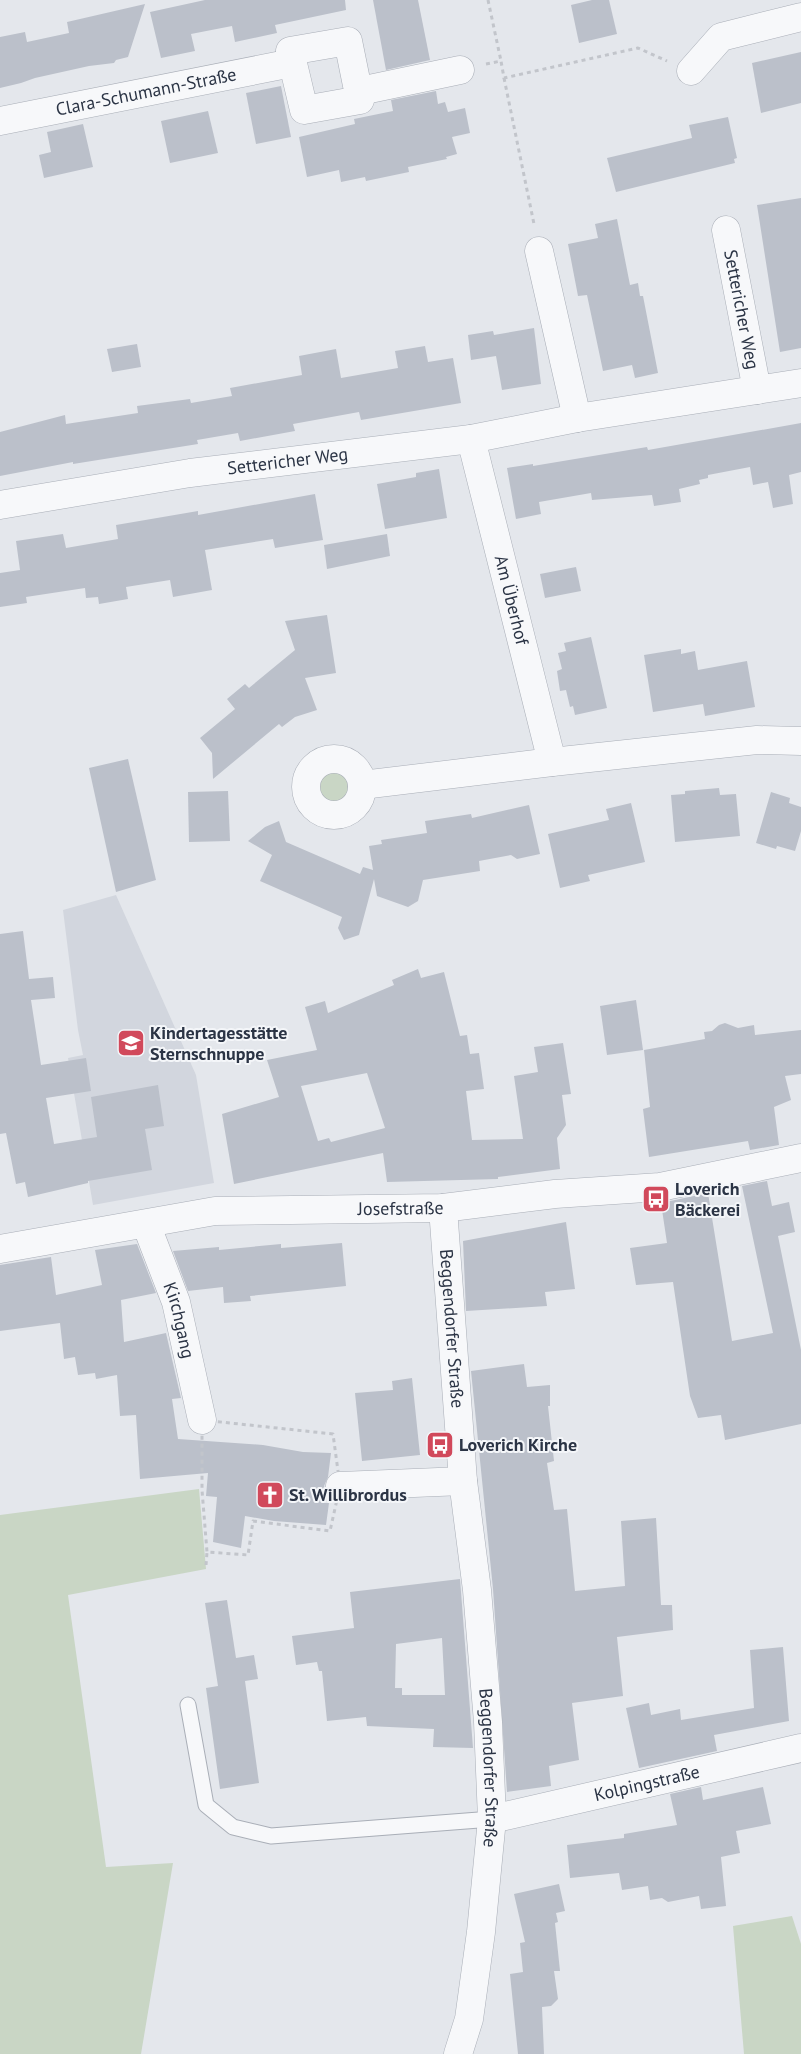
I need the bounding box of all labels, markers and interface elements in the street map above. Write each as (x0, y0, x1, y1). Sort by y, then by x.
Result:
street label: Clara-Schumann-Straße (54, 62, 238, 121)
street label: Settericher Weg (719, 248, 765, 371)
street label: Settericher Weg (226, 442, 349, 479)
street label: Am Überhof (490, 553, 534, 648)
place label: Kindertagesstätte Sternschnuppe (150, 1021, 287, 1065)
school or university icon: Kindertagesstätte Sternschnuppe (116, 1028, 146, 1058)
place label: Loverich Bäckerei (675, 1177, 740, 1221)
bus stop icon: Loverich Bäckerei (641, 1184, 671, 1214)
street label: Josefstraße (357, 1196, 444, 1220)
street label: Beggendorfer Straße (435, 1248, 470, 1409)
street label: Kirchgang (158, 1278, 200, 1360)
bus stop icon: Loverich Kirche (425, 1430, 455, 1460)
place label: Loverich Kirche (459, 1433, 577, 1456)
church icon: St. Willibrordus (255, 1480, 285, 1510)
place label: St. Willibrordus (289, 1483, 407, 1506)
street label: Beggendorfer Straße (474, 1687, 504, 1849)
street label: Kolpingstraße (592, 1760, 702, 1806)

